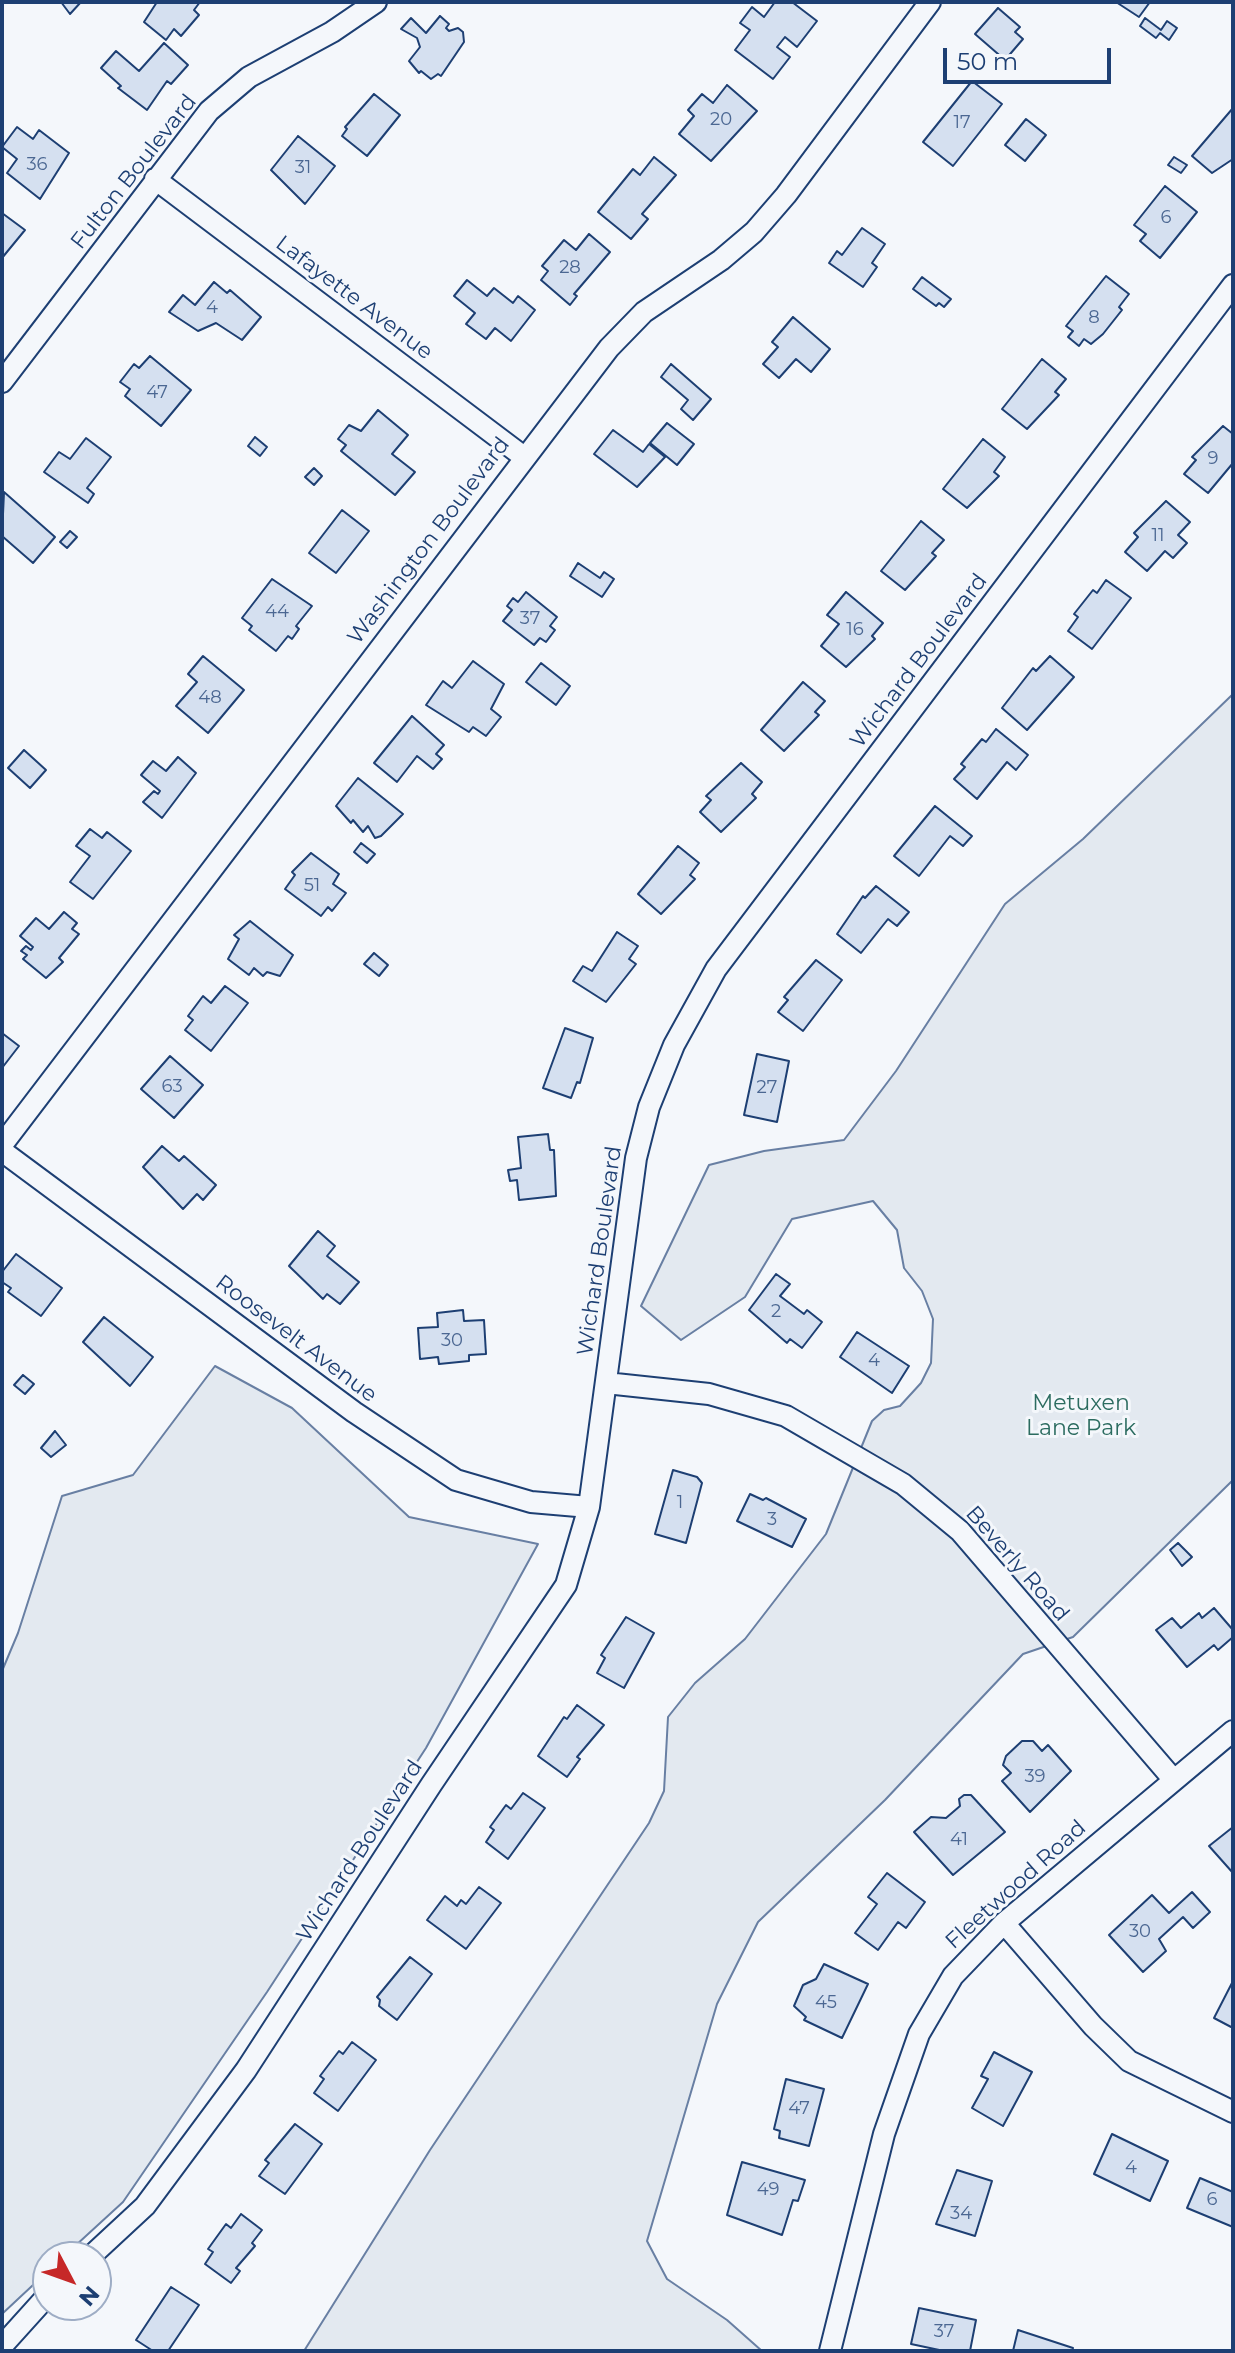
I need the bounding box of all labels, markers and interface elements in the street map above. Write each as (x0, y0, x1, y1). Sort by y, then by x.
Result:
scale bar (947, 32, 1115, 82)
text: 50 m (957, 47, 1018, 76)
street label: Fulton Boulevard (65, 89, 203, 255)
house number: 20 (710, 109, 732, 131)
house number: 17 (953, 112, 971, 134)
house number: 36 (26, 154, 48, 176)
house number: 31 (295, 157, 311, 179)
house number: 6 (1161, 207, 1171, 229)
street label: Lafayette Avenue (270, 230, 438, 366)
house number: 28 (559, 257, 581, 279)
house number: 4 (206, 297, 218, 319)
house number: 8 (1088, 307, 1100, 329)
house number: 47 (146, 382, 168, 404)
street label: Washington Boulevard (342, 432, 516, 650)
house number: 9 (1208, 448, 1218, 470)
house number: 11 (1152, 525, 1164, 547)
street label: Wichard Boulevard (845, 569, 993, 753)
house number: 44 (265, 601, 289, 623)
house number: 37 (520, 608, 540, 630)
house number: 16 (846, 619, 864, 641)
house number: 48 (198, 687, 222, 709)
house number: 51 (304, 875, 320, 897)
house number: 63 (161, 1076, 183, 1098)
house number: 27 (757, 1077, 777, 1099)
street label: Wichard Boulevard (572, 1145, 628, 1357)
street label: Roosevelt Avenue (210, 1270, 382, 1408)
house number: 2 (771, 1301, 781, 1323)
house number: 30 (441, 1330, 463, 1352)
house number: 4 (868, 1350, 880, 1372)
park label: Metuxen Lane Park (1026, 1391, 1136, 1442)
house number: 1 (677, 1492, 683, 1514)
street label: Beverly Road (960, 1501, 1074, 1627)
house number: 3 (767, 1509, 777, 1531)
street label: Wichard Boulevard (291, 1755, 429, 1947)
house number: 39 (1024, 1766, 1046, 1788)
street label: Fleetwood Road (940, 1815, 1092, 1955)
house number: 41 (950, 1829, 968, 1851)
house number: 30 (1129, 1921, 1151, 1943)
house number: 45 (815, 1992, 837, 2014)
house number: 47 (788, 2098, 810, 2120)
house number: 4 (1125, 2157, 1137, 2179)
house number: 49 (757, 2179, 779, 2201)
house number: 6 (1207, 2189, 1217, 2211)
house number: 34 (950, 2203, 972, 2225)
north arrow (32, 2241, 112, 2321)
text: N (73, 2280, 105, 2311)
house number: 37 (934, 2321, 954, 2343)

